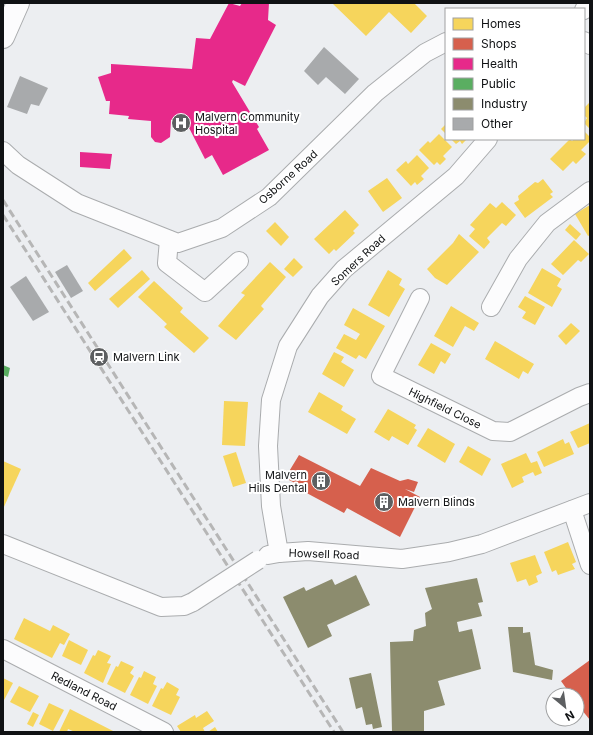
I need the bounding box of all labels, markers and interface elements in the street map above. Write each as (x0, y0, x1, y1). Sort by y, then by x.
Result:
legend (445, 8, 585, 140)
text: Homes (481, 16, 521, 31)
text: Shops (481, 36, 517, 51)
text: Health (481, 56, 518, 71)
text: Public (481, 76, 516, 91)
text: Industry (481, 96, 528, 111)
place label: Malvern Community Hospital (195, 110, 300, 137)
hospital icon: Malvern Community Hospital (170, 112, 192, 134)
text: Other (481, 116, 513, 131)
street label: Osborne Road (256, 147, 320, 207)
street label: Somers Road (328, 231, 388, 289)
station icon: Malvern Link (88, 346, 110, 368)
place label: Malvern Link (113, 350, 180, 364)
street label: Highfield Close (406, 384, 484, 432)
place label: Malvern Hills Dental (249, 468, 307, 495)
building icon: Malvern Hills Dental (310, 470, 332, 492)
building icon: Malvern Blinds (373, 491, 395, 513)
place label: Malvern Blinds (398, 495, 475, 509)
street label: Howsell Road (288, 546, 360, 562)
street label: Redland Road (49, 668, 119, 714)
north arrow (545, 687, 585, 727)
text: N (563, 708, 577, 724)

